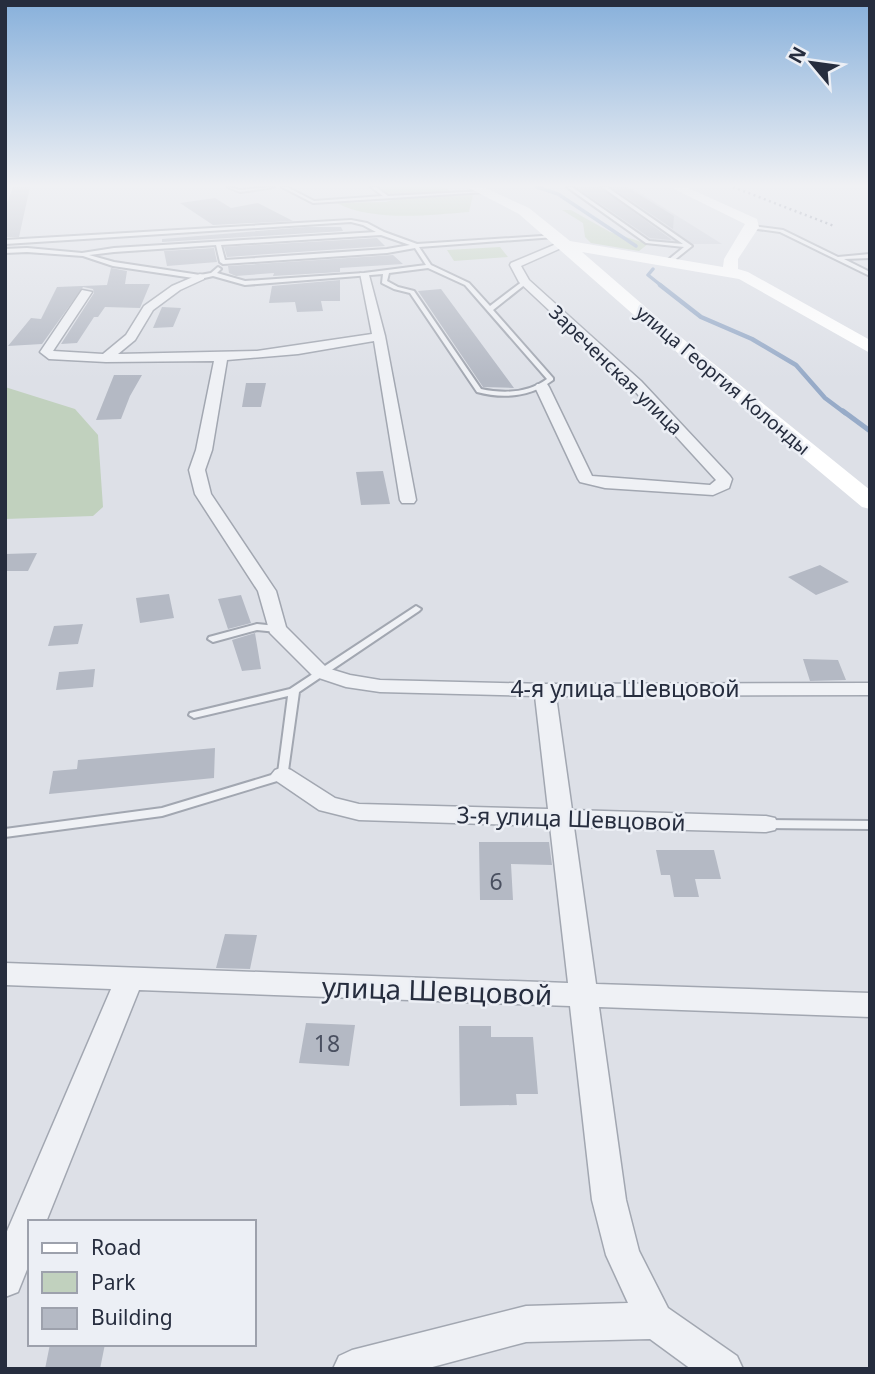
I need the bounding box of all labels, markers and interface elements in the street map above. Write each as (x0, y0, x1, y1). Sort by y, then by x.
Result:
north arrow (777, 28, 847, 98)
text: N (782, 42, 812, 68)
street label: Зареченская улица (544, 299, 688, 441)
street label: улица Георгия Колонды (630, 299, 816, 461)
street label: 4-я улица Шевцовой (510, 672, 740, 704)
street label: 3-я улица Шевцовой (456, 798, 686, 838)
house number: 6 (489, 865, 503, 897)
street label: улица Шевцовой (321, 967, 553, 1013)
house number: 18 (314, 1027, 340, 1059)
legend (28, 1220, 256, 1346)
text: Road (91, 1233, 141, 1261)
text: Park (91, 1268, 136, 1296)
text: Building (91, 1303, 173, 1331)

